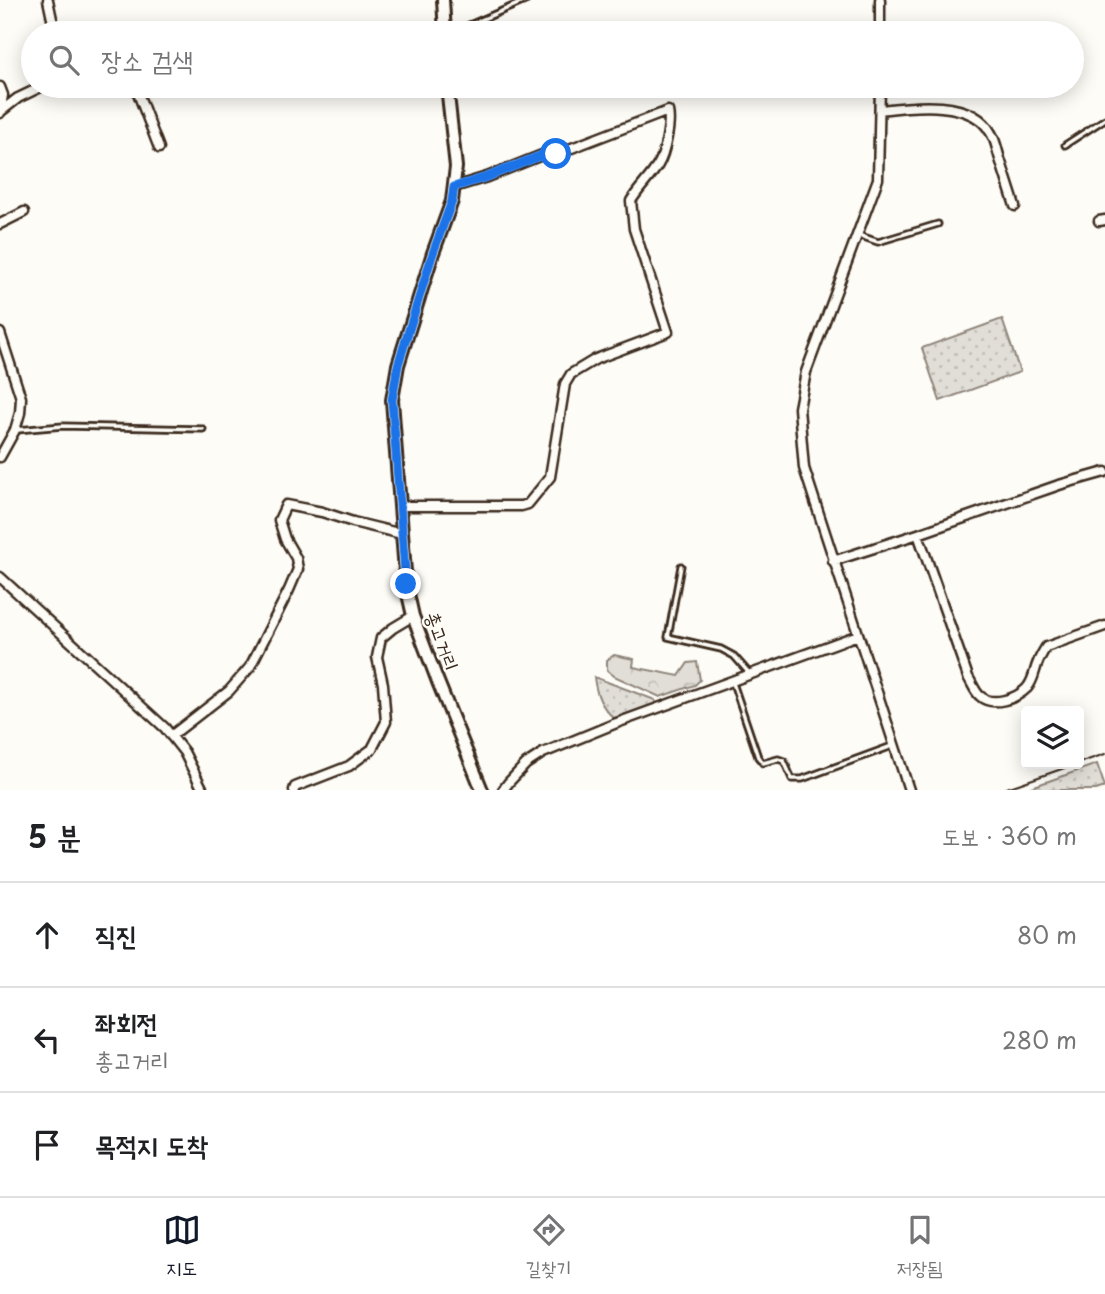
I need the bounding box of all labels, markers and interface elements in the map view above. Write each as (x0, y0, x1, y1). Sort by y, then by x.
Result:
search box (21, 21, 1084, 98)
text: 장소 검색 (101, 40, 193, 79)
icon: search (45, 41, 83, 79)
route start (540, 138, 571, 169)
route end (390, 568, 421, 599)
street label: 총고거리 (419, 607, 467, 674)
map controls (1021, 706, 1084, 769)
button: layers (1021, 706, 1084, 769)
text: 5 분 (28, 813, 81, 858)
text: 도보 · 360 m (942, 818, 1077, 853)
text: 직진 (95, 915, 137, 954)
icon: ahead (28, 916, 66, 954)
text: 80 m (1017, 917, 1077, 952)
text: 좌회전 (95, 1003, 158, 1042)
icon: left (28, 1021, 66, 1059)
text: 280 m (1002, 1022, 1077, 1057)
text: 총고거리 (95, 1042, 169, 1077)
text: 목적지 도착 (95, 1125, 208, 1164)
icon: arrive (28, 1126, 66, 1164)
tab: 지도 (163, 1211, 201, 1282)
tab: 길찾기 (526, 1211, 571, 1282)
tab: 저장됨 (897, 1211, 942, 1282)

